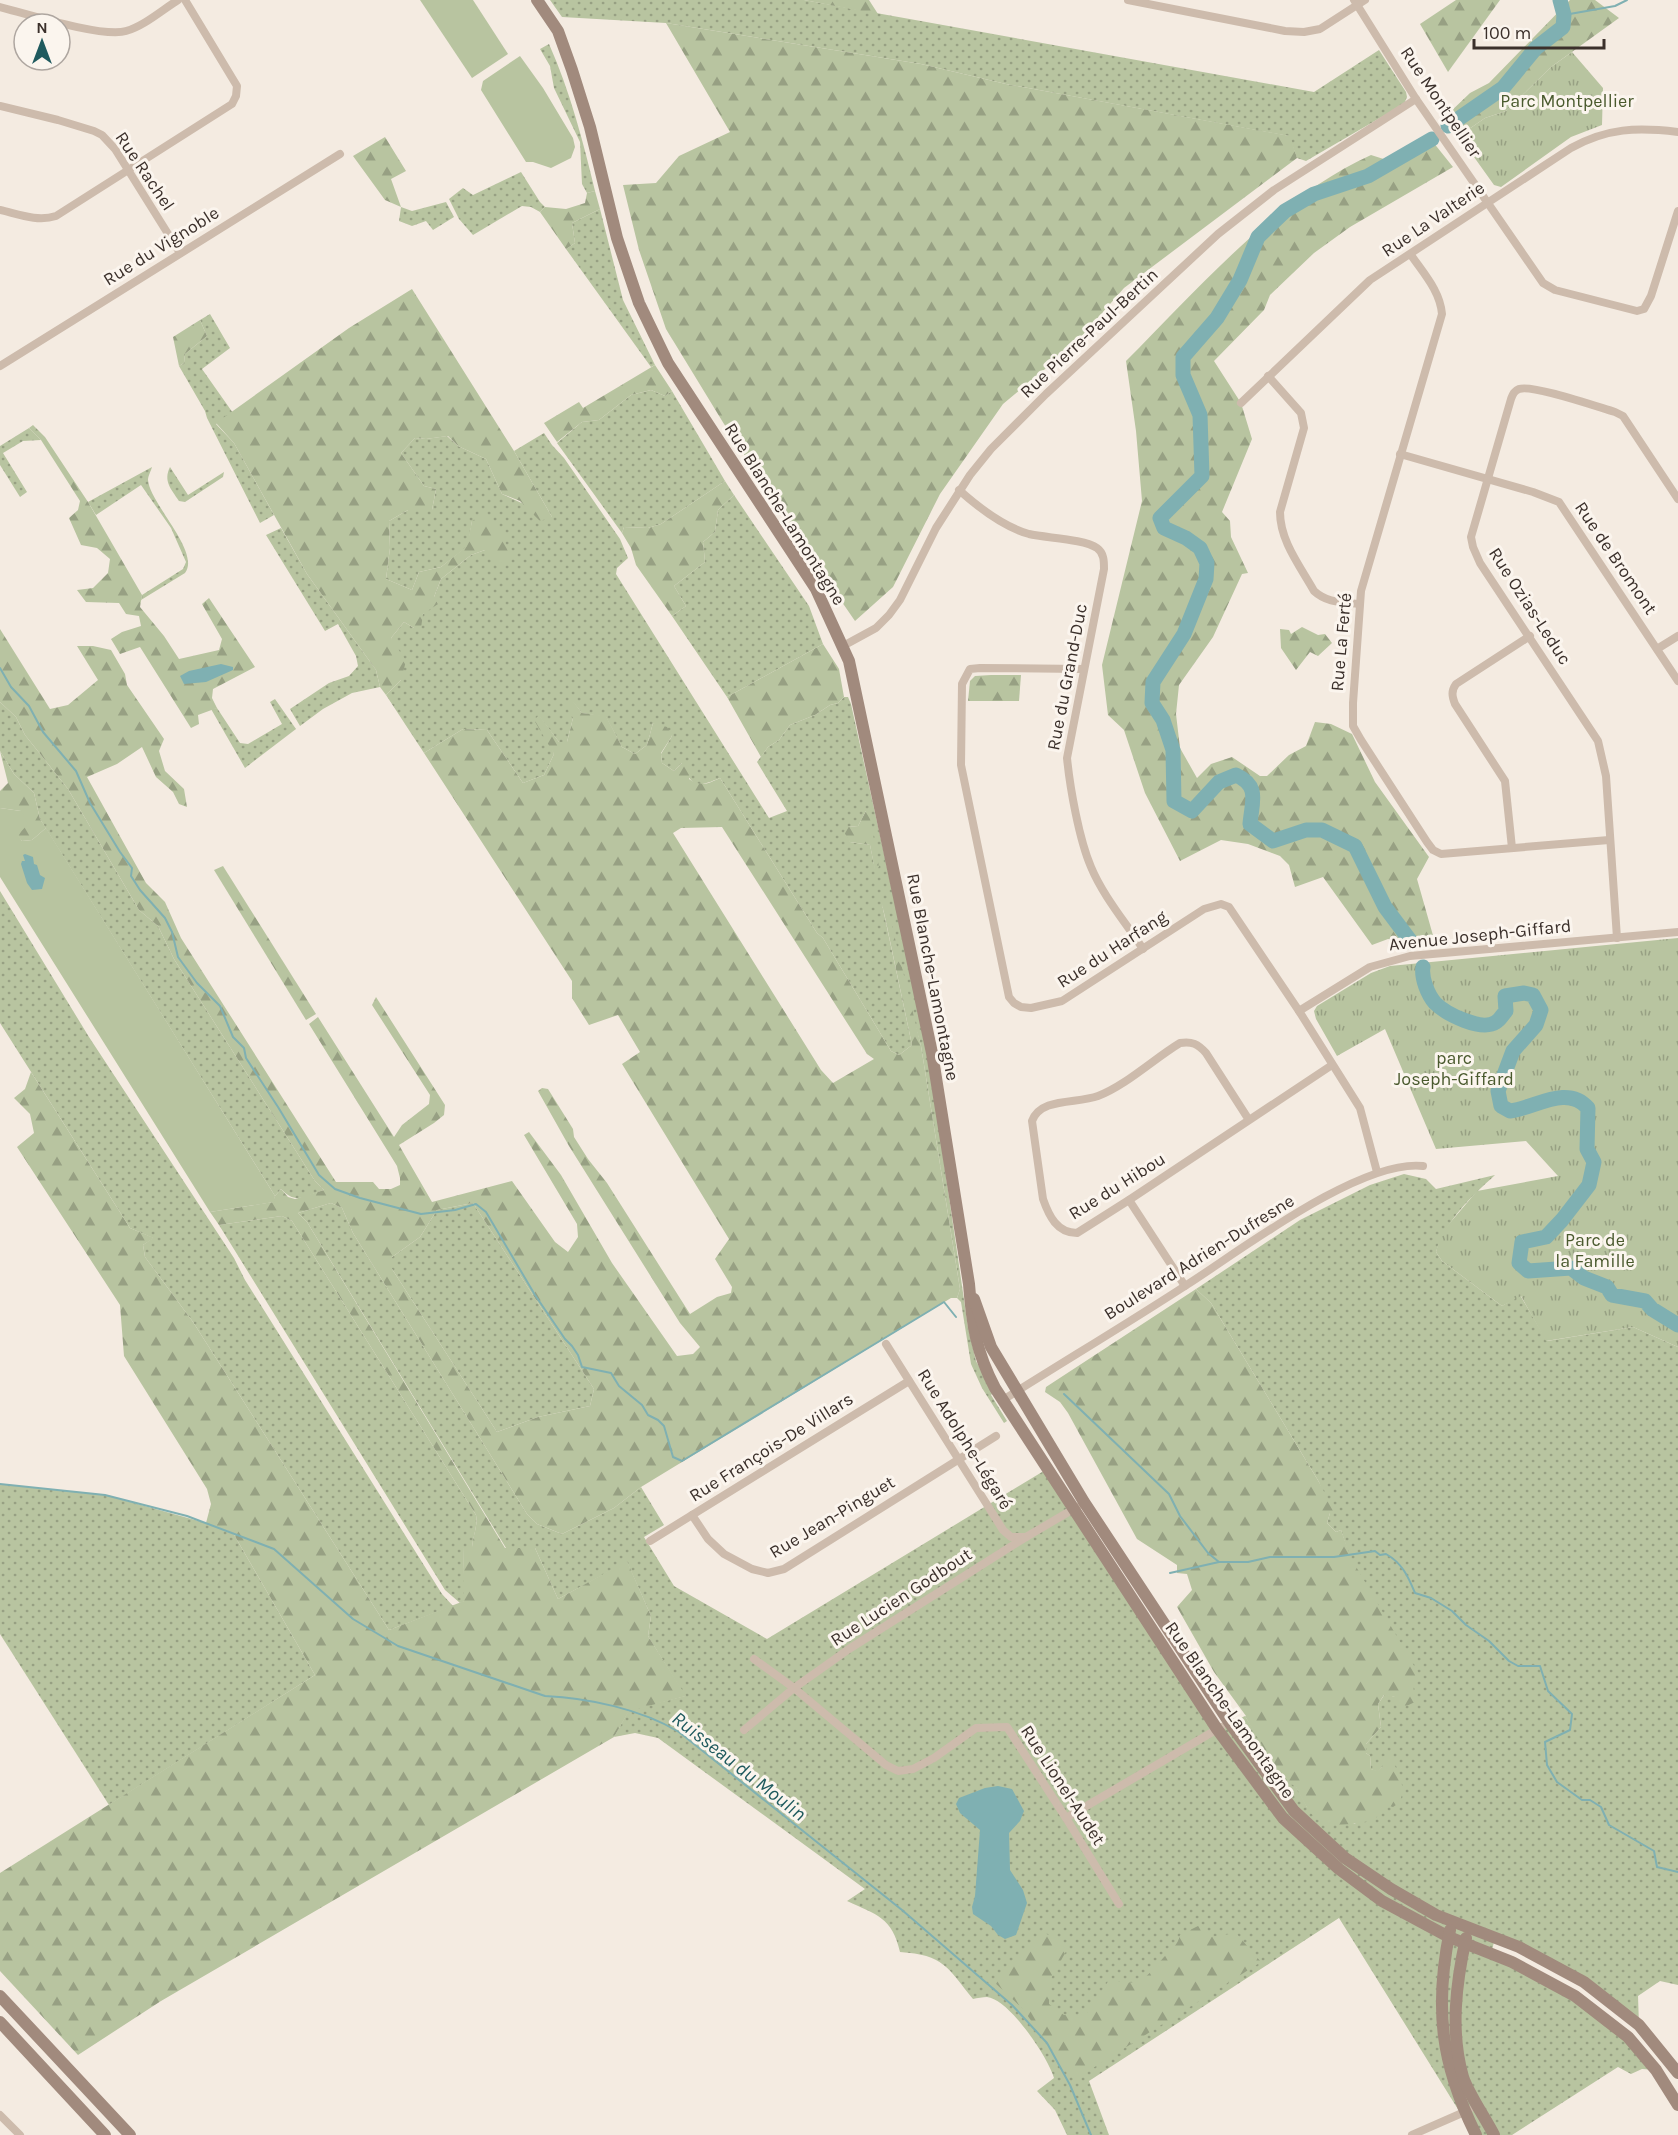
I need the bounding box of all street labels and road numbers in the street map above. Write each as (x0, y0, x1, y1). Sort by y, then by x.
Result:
street label: Rue Montpellier (1396, 42, 1486, 162)
street label: Rue Rachel (110, 127, 180, 215)
street label: Rue La Valterie (1377, 176, 1489, 262)
street label: Rue du Vignoble (99, 202, 223, 290)
street label: Rue Pierre-Paul-Bertin (1015, 263, 1163, 403)
street label: Rue Blanche-Lamontagne (720, 419, 850, 609)
street label: Rue de Bromont (1570, 497, 1662, 619)
street label: Rue Ozias-Leduc (1484, 543, 1576, 669)
street label: Rue La Ferté (1326, 592, 1356, 692)
street label: Rue du Grand-Duc (1042, 602, 1092, 752)
street label: Rue Blanche-Lamontagne (902, 871, 964, 1083)
street label: Rue du Harfang (1053, 905, 1171, 993)
street label: Avenue Joseph-Giffard (1388, 914, 1572, 956)
street label: Rue du Hibou (1064, 1148, 1170, 1224)
street label: Boulevard Adrien-Dufresne (1100, 1189, 1298, 1325)
street label: Rue Adolphe-Légaré (913, 1365, 1017, 1513)
street label: Rue François-De Villars (685, 1388, 857, 1506)
street label: Rue Jean-Pinguet (765, 1471, 899, 1563)
street label: Rue Lucien Godbout (826, 1543, 976, 1651)
street label: Rue Blanche-Lamontagne (1160, 1617, 1300, 1803)
street label: Rue Lionel-Audet (1016, 1721, 1110, 1849)

